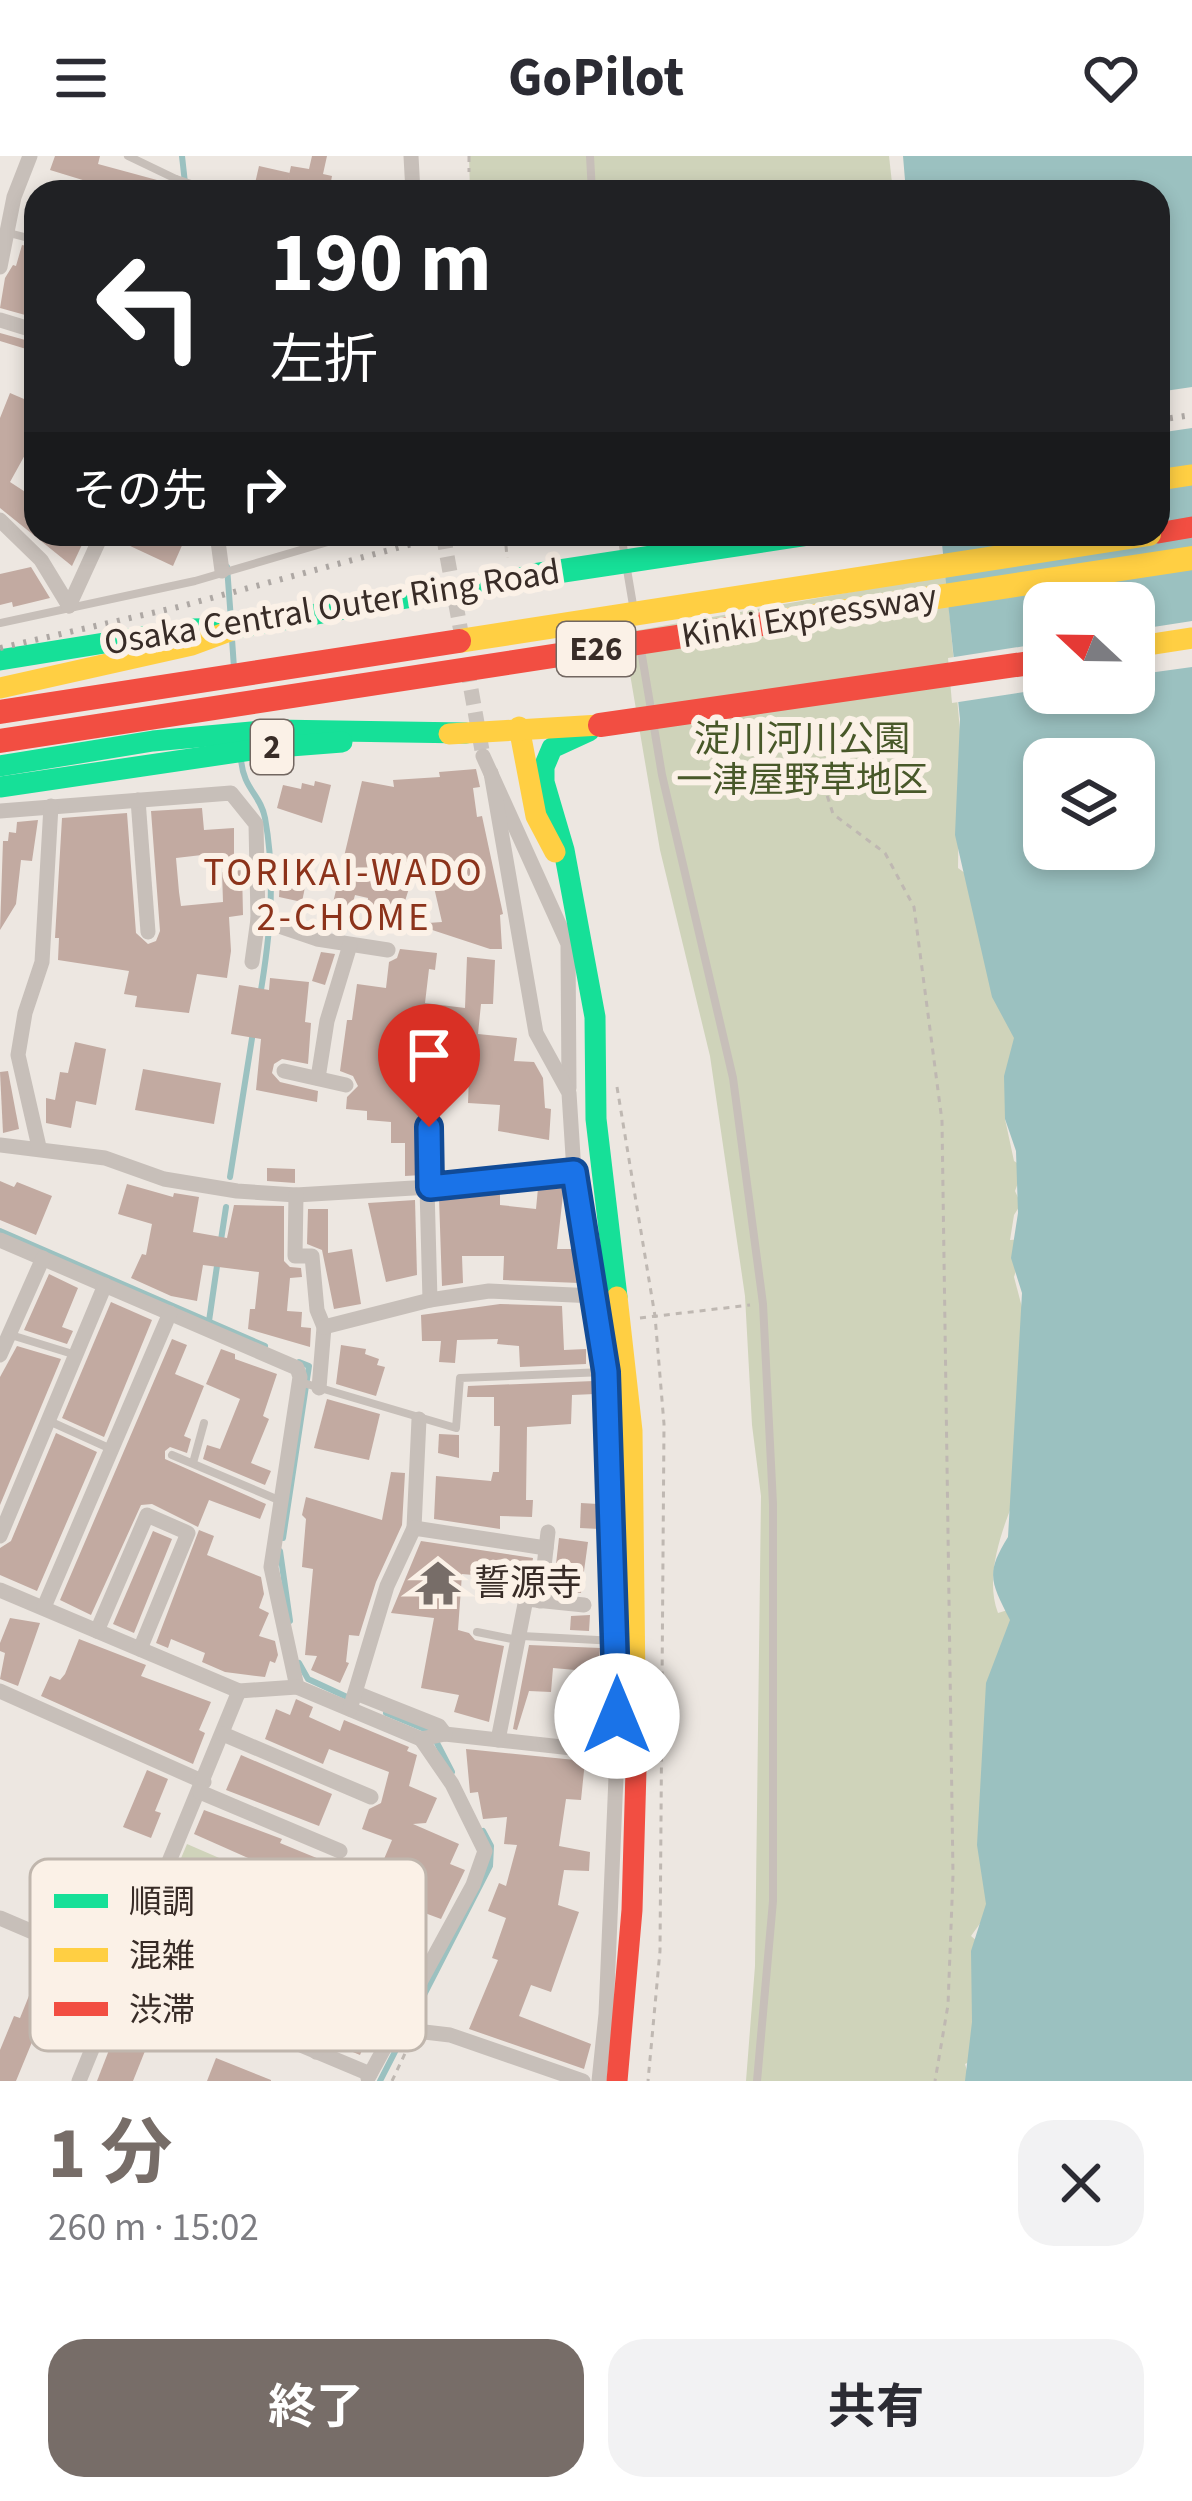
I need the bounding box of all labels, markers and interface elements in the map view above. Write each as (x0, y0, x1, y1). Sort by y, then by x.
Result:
text: GoPilot (508, 40, 684, 117)
icon: menu (48, 45, 114, 111)
icon: heart (1078, 45, 1144, 111)
text: 190 m (270, 204, 492, 324)
icon: left (72, 228, 228, 384)
text: 左折 (270, 323, 378, 400)
icon: right (231, 456, 297, 522)
text: その先 (72, 460, 207, 524)
street label: Osaka Central Outer Ring Road (100, 546, 564, 668)
street label: Kinki Expressway (678, 571, 940, 661)
north arrow (1023, 582, 1155, 714)
map controls (1023, 582, 1155, 870)
road number: E26 (557, 622, 635, 676)
park label: 淀川河川公園 一津屋野草地区 (676, 714, 928, 806)
road number: 2 (251, 720, 293, 774)
button: layers (1023, 738, 1155, 870)
district label: TORIKAI-WADO 2-CHOME (203, 845, 485, 946)
pin (378, 1004, 480, 1127)
icon: arrive (396, 1022, 462, 1088)
temple icon: 誓源寺 (413, 1558, 463, 1608)
place label: 誓源寺 (474, 1558, 582, 1609)
position arrow (554, 1653, 680, 1779)
legend (30, 1859, 426, 2051)
text: 順調 (129, 1879, 195, 1926)
text: 混雑 (129, 1933, 195, 1980)
text: 渋滞 (129, 1987, 195, 2034)
text: 1 分 (48, 2103, 172, 2206)
button: close (1018, 2120, 1144, 2246)
text: 260 m · 15:02 (48, 2200, 259, 2256)
button: 終了 (48, 2339, 584, 2477)
button: 共有 (608, 2339, 1144, 2477)

